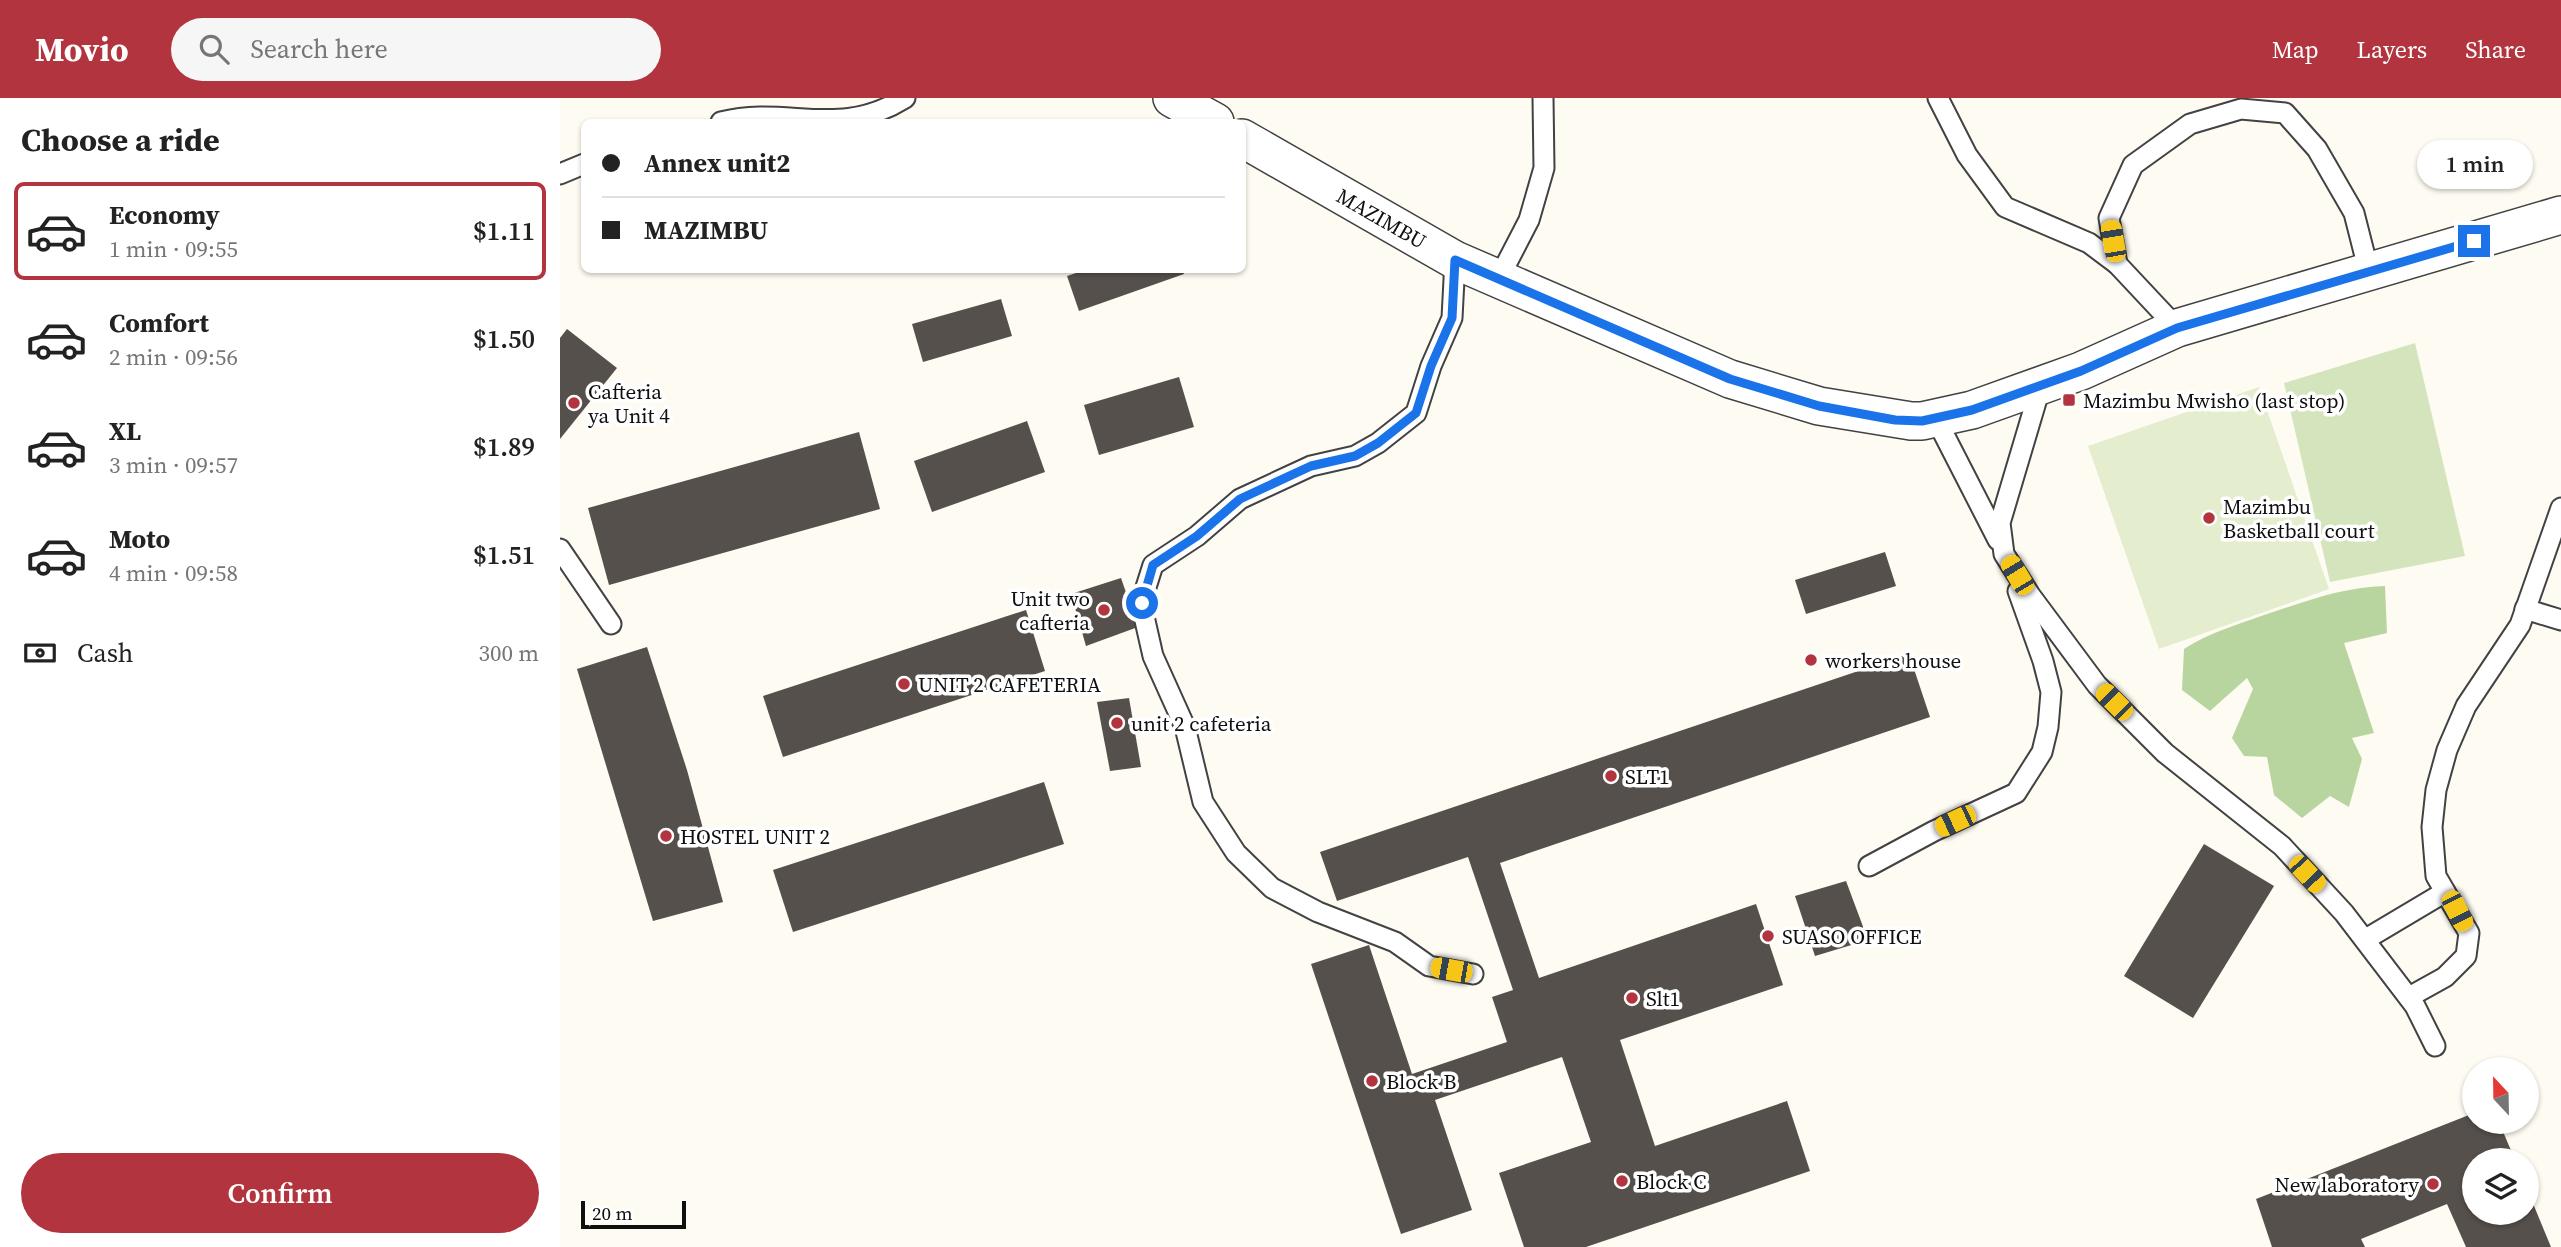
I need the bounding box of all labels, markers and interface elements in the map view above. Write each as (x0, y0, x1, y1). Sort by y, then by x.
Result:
search box (171, 18, 661, 81)
text: Movio (35, 27, 129, 72)
icon: search (195, 30, 233, 68)
text: Search here (251, 31, 388, 67)
text: Map (2272, 33, 2319, 66)
text: Layers (2357, 33, 2427, 66)
text: Share (2465, 33, 2526, 66)
text: Choose a ride (21, 118, 220, 162)
callout: 1 min (2416, 139, 2532, 188)
text: Annex unit2 (644, 145, 790, 181)
text: 1 min (2445, 148, 2505, 180)
street label: MAZIMBU (1331, 181, 1432, 255)
text: Economy (109, 197, 220, 233)
icon: car (25, 200, 88, 263)
text: MAZIMBU (644, 212, 768, 248)
text: $1.11 (473, 213, 535, 249)
car (2100, 218, 2127, 264)
route end (2458, 225, 2490, 257)
text: 1 min · 09:55 (109, 233, 238, 265)
text: Comfort (109, 305, 209, 341)
icon: car (25, 308, 88, 371)
text: $1.50 (473, 321, 535, 357)
text: 2 min · 09:56 (109, 341, 238, 373)
place label: Cafteria ya Unit 4 (588, 377, 670, 430)
place label: Mazimbu Mwisho (last stop) (2083, 386, 2345, 415)
marker: Mazimbu Mwisho (last stop) (2061, 392, 2077, 408)
marker: Cafteria ya Unit 4 (566, 395, 582, 411)
text: XL (109, 413, 141, 449)
icon: car (25, 416, 88, 479)
text: $1.89 (473, 429, 535, 465)
text: 3 min · 09:57 (109, 449, 238, 481)
place label: Mazimbu Basketball court (2223, 492, 2375, 545)
marker: Mazimbu Basketball court (2201, 510, 2217, 526)
text: Moto (109, 521, 170, 557)
icon: car (25, 524, 88, 587)
text: $1.51 (473, 537, 535, 573)
car (1998, 552, 2037, 598)
text: 4 min · 09:58 (109, 557, 238, 589)
place label: Unit two cafteria (1010, 584, 1090, 637)
route start (1126, 587, 1158, 619)
marker: Unit two cafteria (1096, 602, 1112, 618)
icon: cash (21, 634, 59, 672)
text: Cash (77, 635, 133, 671)
text: 300 m (478, 637, 539, 669)
place label: workers house (1825, 646, 1961, 675)
marker: workers house (1803, 652, 1819, 668)
place label: UNIT 2 CAFETERIA (918, 670, 1101, 699)
marker: UNIT 2 CAFETERIA (896, 676, 912, 692)
car (2092, 680, 2137, 724)
place label: unit 2 cafeteria (1131, 709, 1272, 738)
marker: unit 2 cafeteria (1109, 715, 1125, 731)
place label: SLT1 (1625, 762, 1670, 791)
marker: SLT1 (1603, 768, 1619, 784)
car (1932, 803, 1979, 839)
place label: HOSTEL UNIT 2 (680, 822, 830, 851)
marker: HOSTEL UNIT 2 (658, 828, 674, 844)
car (2285, 851, 2330, 897)
car (2439, 888, 2476, 934)
place label: SUASO OFFICE (1782, 922, 1922, 951)
marker: SUASO OFFICE (1760, 928, 1776, 944)
car (1429, 956, 1474, 984)
place label: Slt1 (1646, 984, 1680, 1013)
marker: Slt1 (1624, 990, 1640, 1006)
north arrow (2462, 1057, 2539, 1134)
map controls (2462, 1057, 2539, 1225)
place label: Block B (1386, 1067, 1456, 1096)
marker: Block B (1364, 1073, 1380, 1089)
button: layers (2462, 1148, 2539, 1225)
button: Confirm (21, 1153, 539, 1233)
place label: Block C (1636, 1167, 1706, 1196)
place label: New laboratory (2274, 1170, 2419, 1199)
marker: Block C (1614, 1173, 1630, 1189)
marker: New laboratory (2425, 1176, 2441, 1192)
scale bar (581, 1198, 686, 1230)
text: 20 m (592, 1200, 633, 1226)

